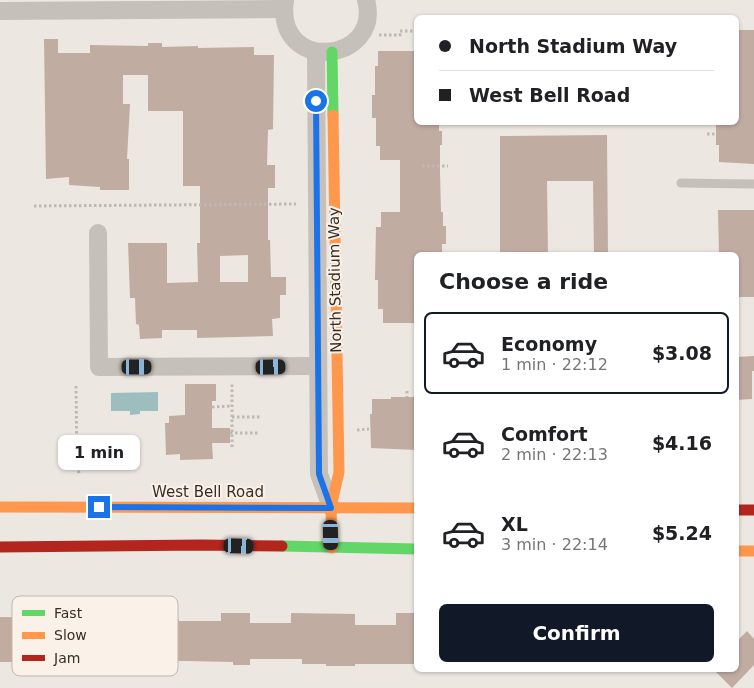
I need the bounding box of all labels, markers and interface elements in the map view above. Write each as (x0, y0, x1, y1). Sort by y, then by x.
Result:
text: North Stadium Way (469, 35, 677, 57)
text: West Bell Road (469, 84, 630, 106)
route start (305, 90, 327, 112)
street label: North Stadium Way (325, 207, 345, 353)
text: Choose a ride (439, 269, 608, 294)
icon: car (441, 331, 486, 376)
text: Economy (501, 333, 597, 355)
text: $3.08 (652, 342, 712, 364)
text: 1 min · 22:12 (501, 355, 608, 374)
car (255, 359, 286, 375)
car (122, 360, 152, 375)
icon: car (441, 421, 486, 466)
text: Comfort (501, 423, 588, 445)
text: $4.16 (652, 432, 712, 454)
callout: 1 min (58, 434, 140, 470)
text: 1 min (74, 443, 124, 462)
text: 2 min · 22:13 (501, 445, 608, 464)
street label: West Bell Road (152, 483, 264, 501)
route end (88, 496, 110, 518)
icon: car (441, 511, 486, 556)
text: XL (501, 513, 528, 535)
car (323, 520, 338, 550)
text: $5.24 (652, 522, 712, 544)
text: 3 min · 22:14 (501, 535, 608, 554)
car (223, 538, 254, 554)
legend (12, 596, 178, 676)
button: Confirm (439, 604, 714, 662)
text: Fast (54, 605, 83, 621)
text: Slow (54, 627, 87, 643)
text: Jam (53, 650, 80, 666)

